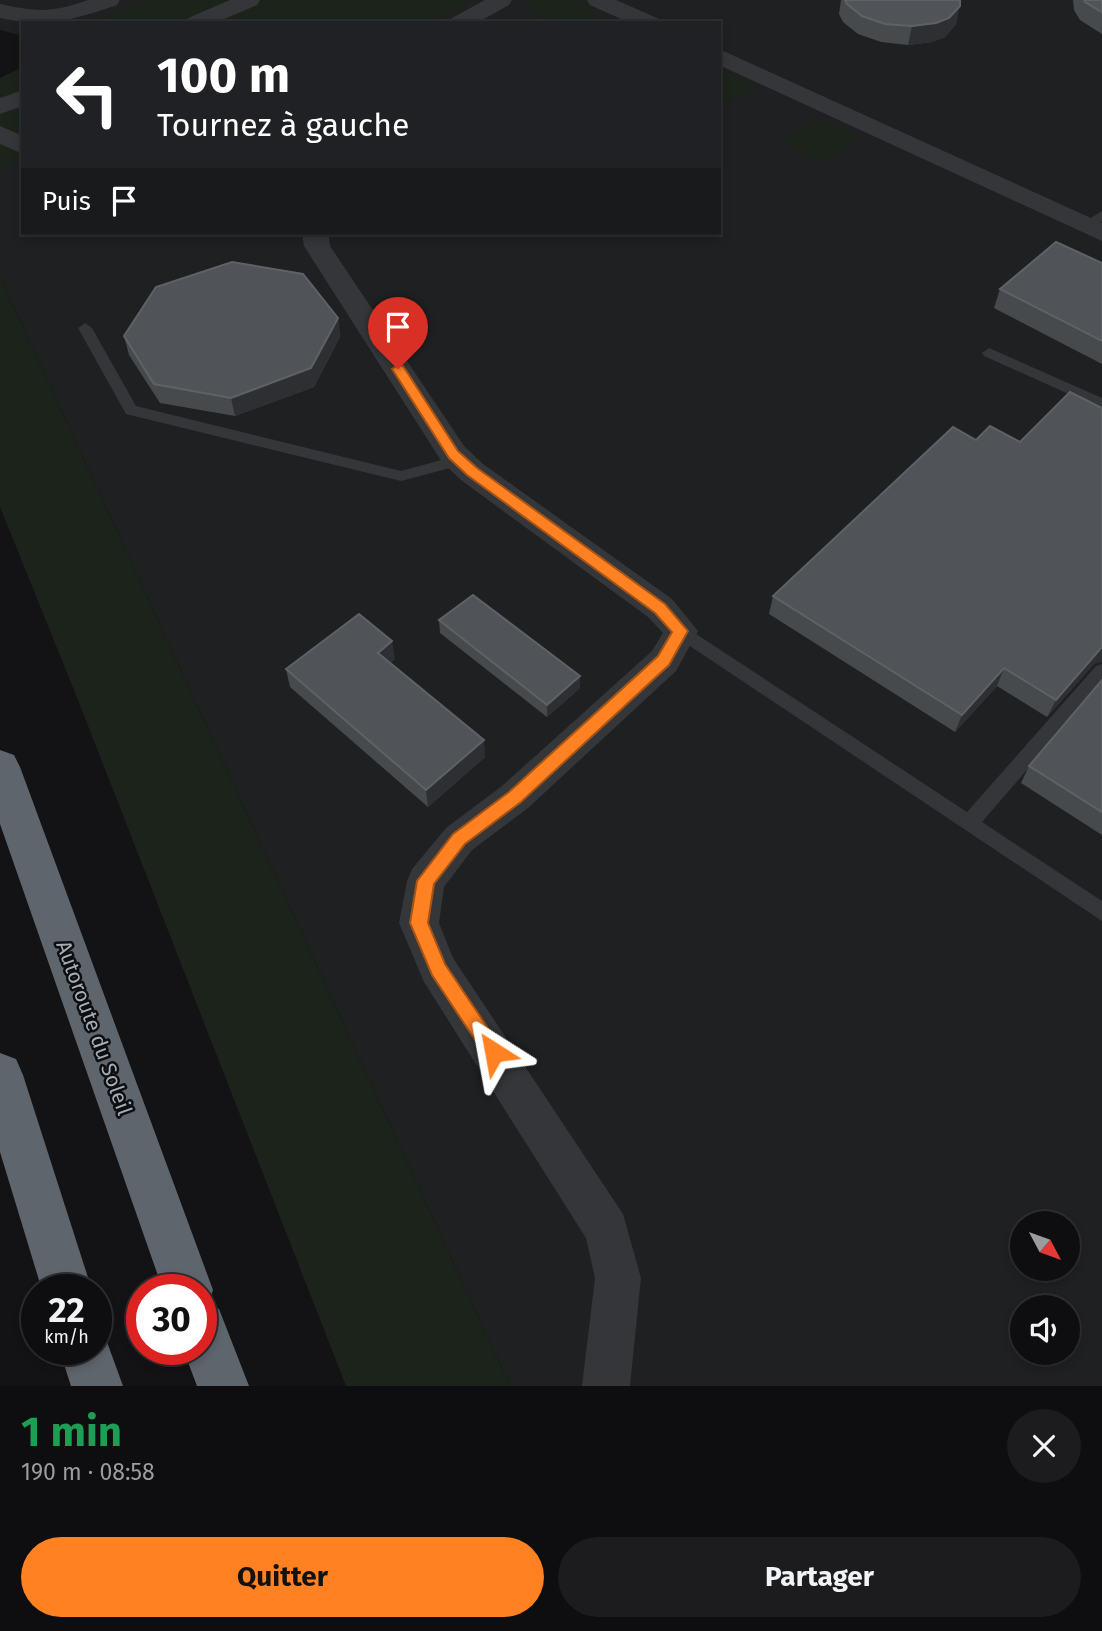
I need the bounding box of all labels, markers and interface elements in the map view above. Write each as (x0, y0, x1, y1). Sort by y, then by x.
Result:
text: 100 m (157, 46, 290, 105)
icon: left (42, 49, 133, 140)
text: Tournez à gauche (157, 106, 409, 144)
icon: arrive (105, 182, 143, 220)
text: Puis (42, 186, 91, 217)
pin (368, 297, 428, 369)
icon: arrive (379, 308, 417, 346)
street label: Autoroute du Soleil (50, 937, 138, 1119)
position arrow (457, 1015, 531, 1089)
north arrow (1010, 1211, 1080, 1281)
map controls (1010, 1211, 1080, 1365)
speed limit sign: 30 (126, 1274, 217, 1365)
text: 22 (48, 1289, 85, 1331)
button: sound (1010, 1295, 1080, 1365)
text: km/h (44, 1326, 89, 1348)
text: 1 min (21, 1407, 122, 1457)
button: close (1007, 1409, 1081, 1483)
text: 190 m · 08:58 (21, 1458, 155, 1486)
button: Quitter (21, 1537, 544, 1617)
button: Partager (558, 1537, 1081, 1617)

